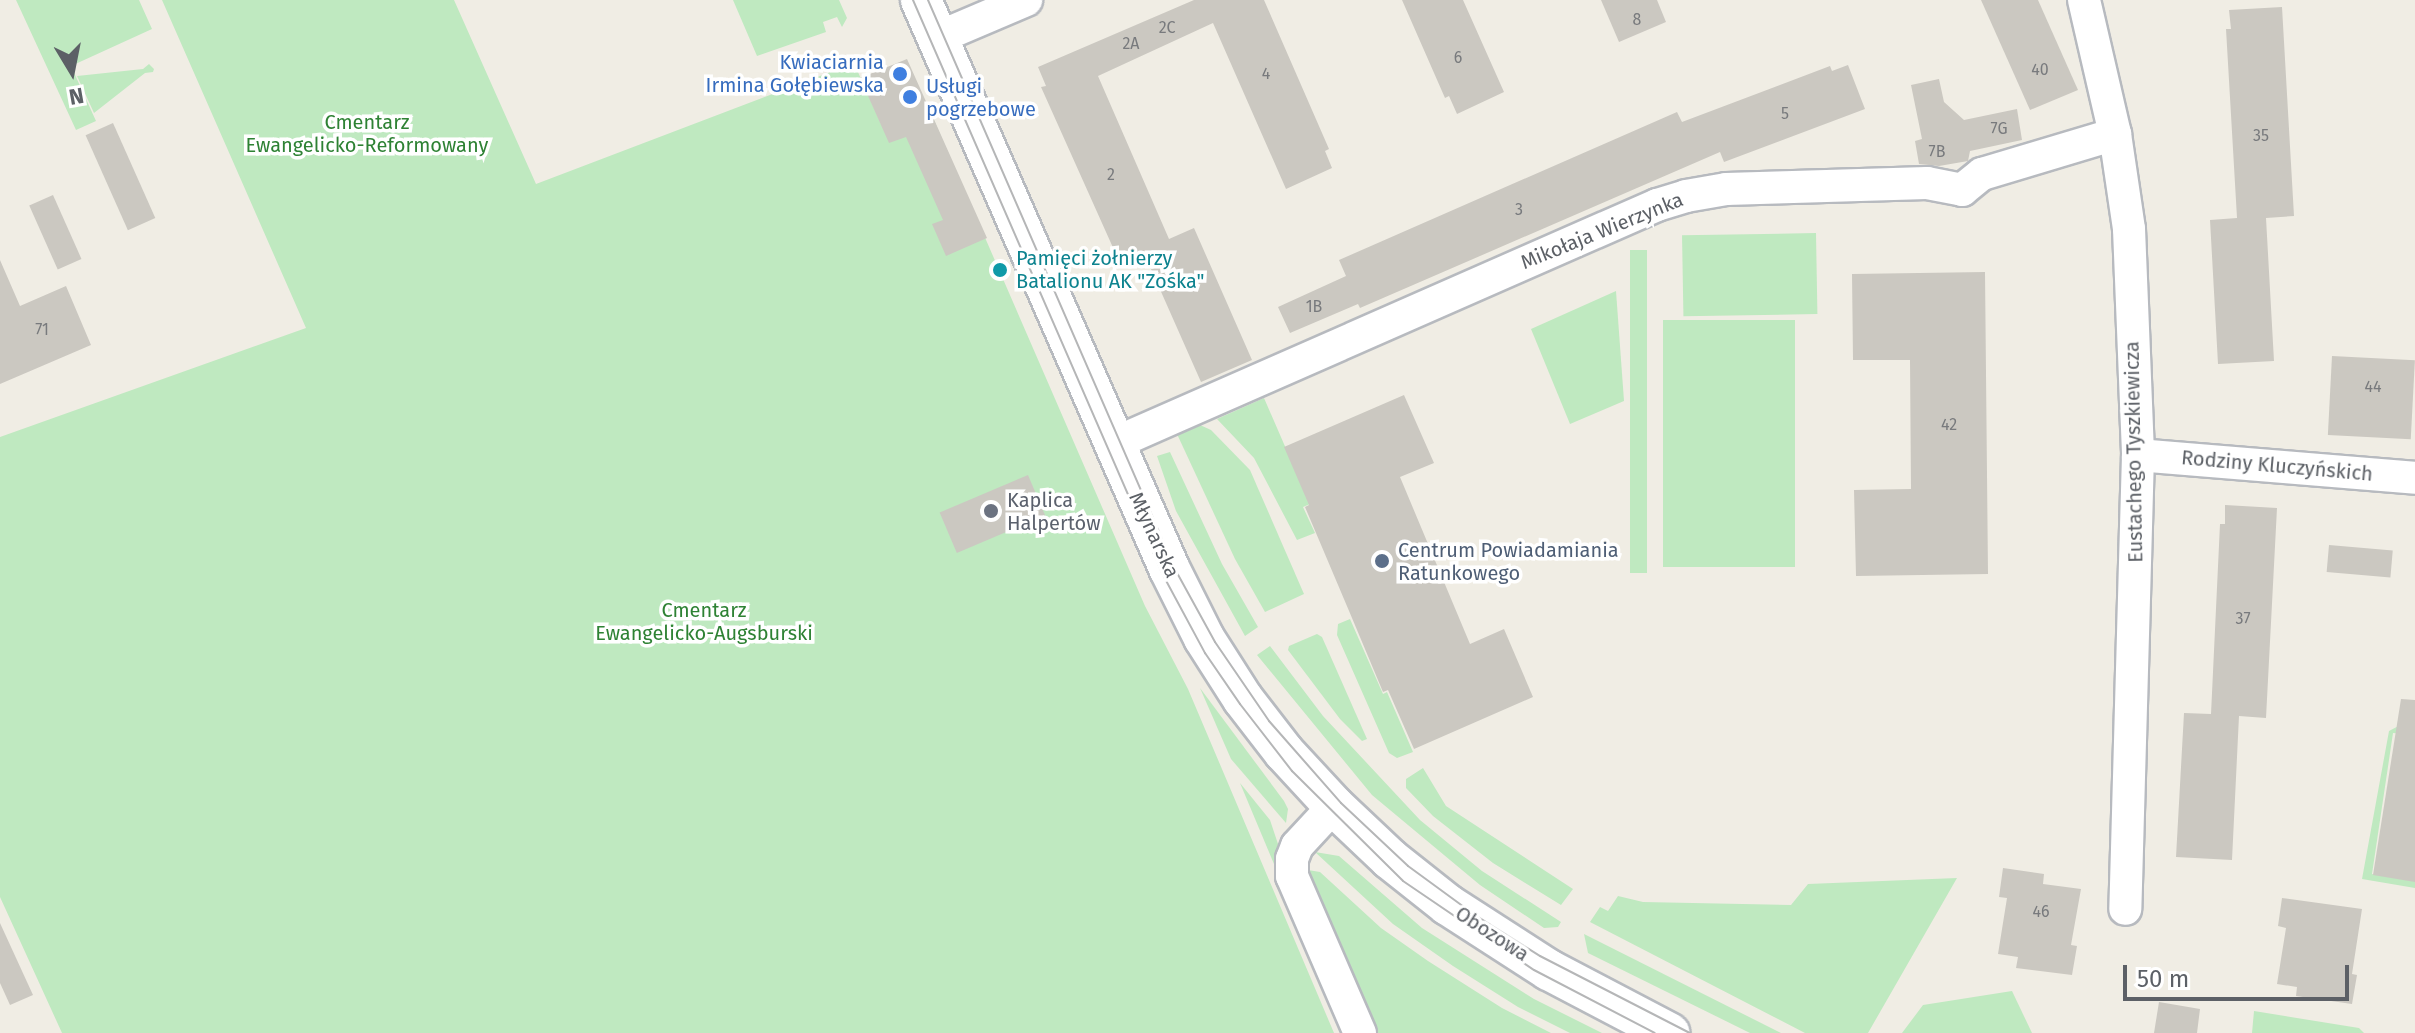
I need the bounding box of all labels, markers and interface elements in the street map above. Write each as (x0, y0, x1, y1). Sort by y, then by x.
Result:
house number: 8 (1633, 10, 1641, 30)
house number: 2C (1159, 18, 1175, 38)
north arrow (32, 32, 112, 112)
house number: 2A (1122, 34, 1140, 54)
house number: 6 (1454, 48, 1462, 68)
place label: Kwiaciarnia Irmina Gołębiewska (706, 50, 884, 97)
house number: 40 (2031, 60, 2049, 80)
house number: 4 (1262, 64, 1270, 84)
marker: Kwiaciarnia Irmina Gołębiewska (891, 65, 909, 83)
place label: Usługi pogrzebowe (926, 74, 1036, 121)
text: N (67, 82, 86, 111)
marker: Usługi pogrzebowe (901, 88, 919, 106)
house number: 5 (1781, 104, 1789, 124)
park label: Cmentarz Ewangelicko-Reformowany (246, 111, 488, 158)
house number: 7G (1990, 119, 2008, 139)
house number: 35 (2253, 126, 2269, 146)
house number: 7B (1929, 142, 1945, 162)
house number: 2 (1107, 165, 1115, 185)
street label: Mikołaja Wierzynka (1517, 187, 1687, 275)
house number: 3 (1515, 200, 1523, 220)
place label: Pamięci żołnierzy Batalionu AK "Zośka" (1016, 246, 1205, 293)
marker: Pamięci żołnierzy Batalionu AK "Zośka" (991, 261, 1009, 279)
house number: 1B (1306, 297, 1322, 317)
house number: 71 (35, 320, 49, 340)
street label: Eustachego Tyszkiewicza (2120, 341, 2148, 563)
house number: 44 (2364, 377, 2382, 397)
house number: 42 (1941, 415, 1957, 435)
street label: Rodziny Kluczyńskich (2180, 446, 2374, 486)
place label: Kaplica Halpertów (1007, 488, 1101, 535)
street label: Młynarska (1124, 488, 1184, 582)
marker: Kaplica Halpertów (982, 502, 1000, 520)
place label: Centrum Powiadamiania Ratunkowego (1398, 538, 1619, 585)
marker: Centrum Powiadamiania Ratunkowego (1373, 552, 1391, 570)
park label: Cmentarz Ewangelicko-Augsburski (595, 598, 813, 645)
house number: 37 (2235, 609, 2251, 629)
street label: Obozowa (1451, 901, 1533, 967)
house number: 46 (2032, 902, 2050, 922)
scale bar (2127, 949, 2353, 999)
text: 50 m (2137, 965, 2189, 993)

